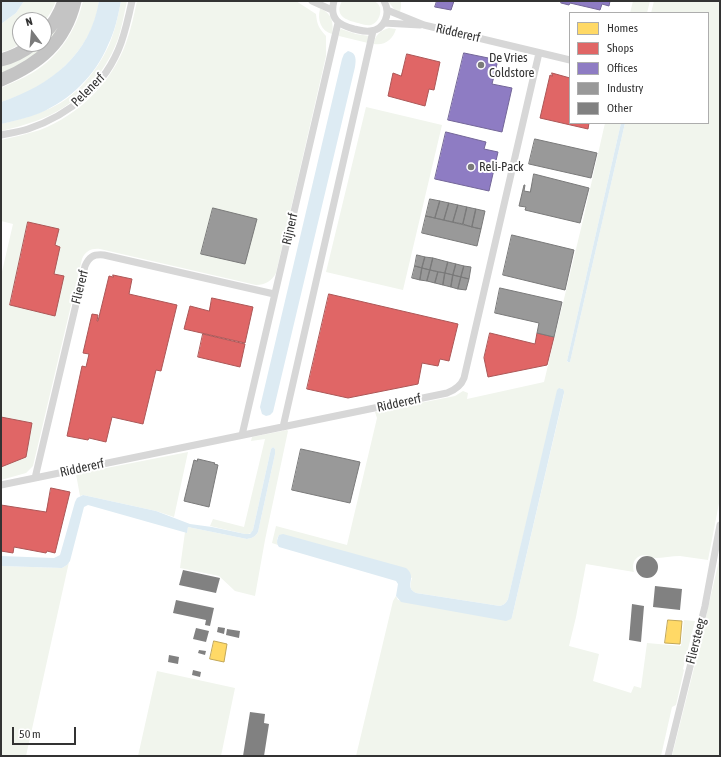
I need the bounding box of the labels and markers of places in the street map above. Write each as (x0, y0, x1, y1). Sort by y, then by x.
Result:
place label: De Vries Coldstore (489, 50, 534, 81)
marker: De Vries Coldstore (476, 60, 486, 70)
place label: Reli-Pack (479, 159, 524, 175)
marker: Reli-Pack (466, 162, 476, 172)

